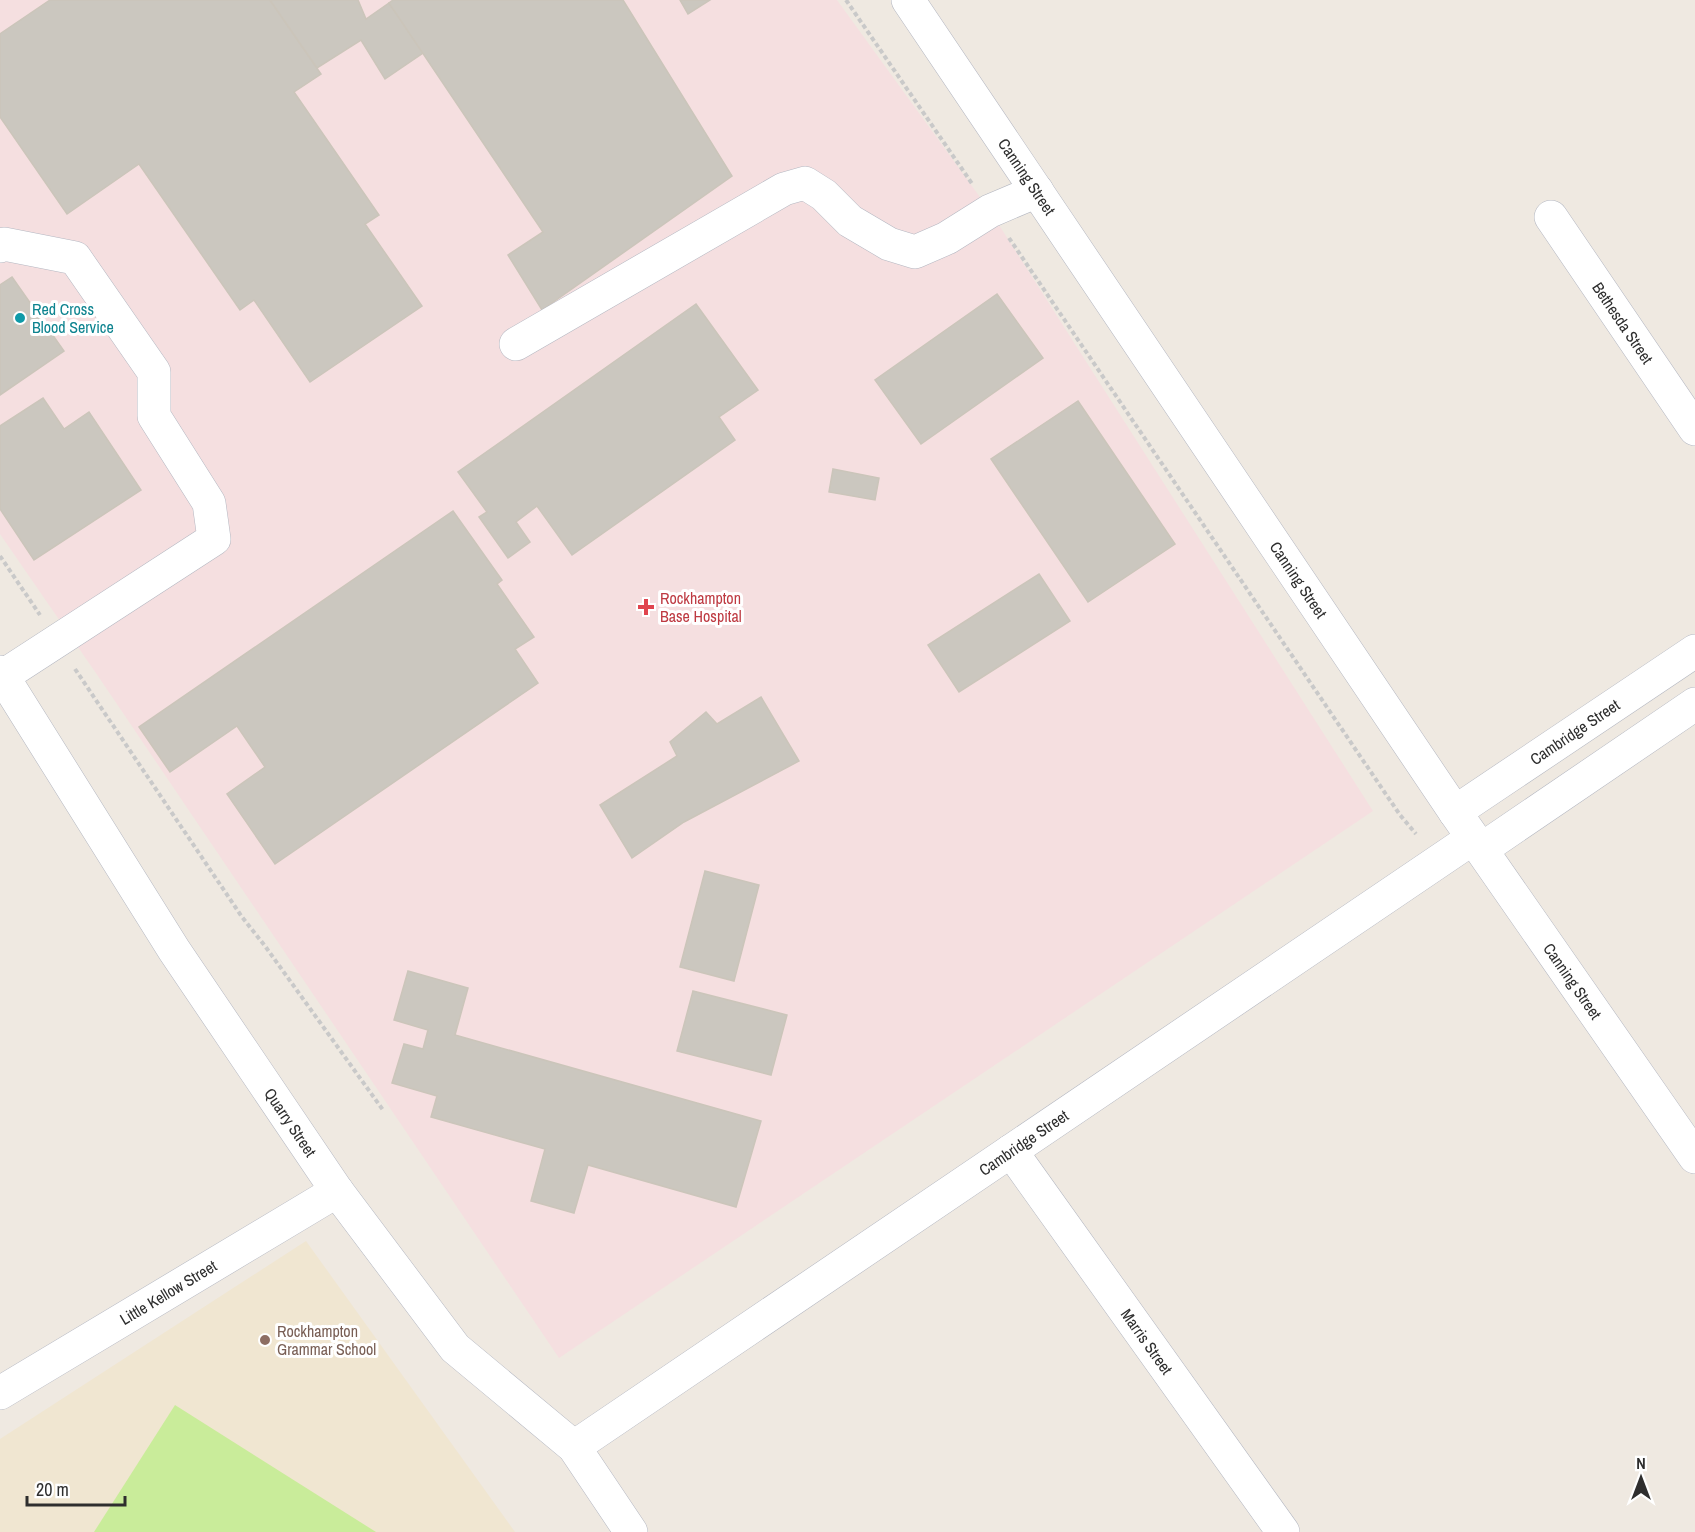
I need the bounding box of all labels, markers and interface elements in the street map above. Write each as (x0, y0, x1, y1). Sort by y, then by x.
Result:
street label: Canning Street (993, 134, 1061, 220)
street label: Bethesda Street (1587, 278, 1659, 368)
place label: Red Cross Blood Service (32, 298, 114, 338)
marker: Red Cross Blood Service (13, 311, 27, 325)
street label: Canning Street (1265, 537, 1333, 623)
place label: Rockhampton Base Hospital (660, 587, 742, 627)
marker: Rockhampton Base Hospital (637, 598, 655, 616)
street label: Cambridge Street (1525, 694, 1624, 770)
street label: Canning Street (1538, 939, 1607, 1024)
street label: Quarry Street (259, 1084, 322, 1161)
street label: Cambridge Street (974, 1104, 1073, 1181)
street label: Little Kellow Street (115, 1254, 221, 1330)
street label: Marris Street (1116, 1304, 1178, 1379)
place label: Rockhampton Grammar School (277, 1320, 376, 1360)
marker: Rockhampton Grammar School (258, 1333, 272, 1347)
north arrow (1611, 1448, 1671, 1508)
text: N (1636, 1452, 1646, 1474)
scale bar (27, 1469, 124, 1507)
text: 20 m (36, 1477, 69, 1502)

